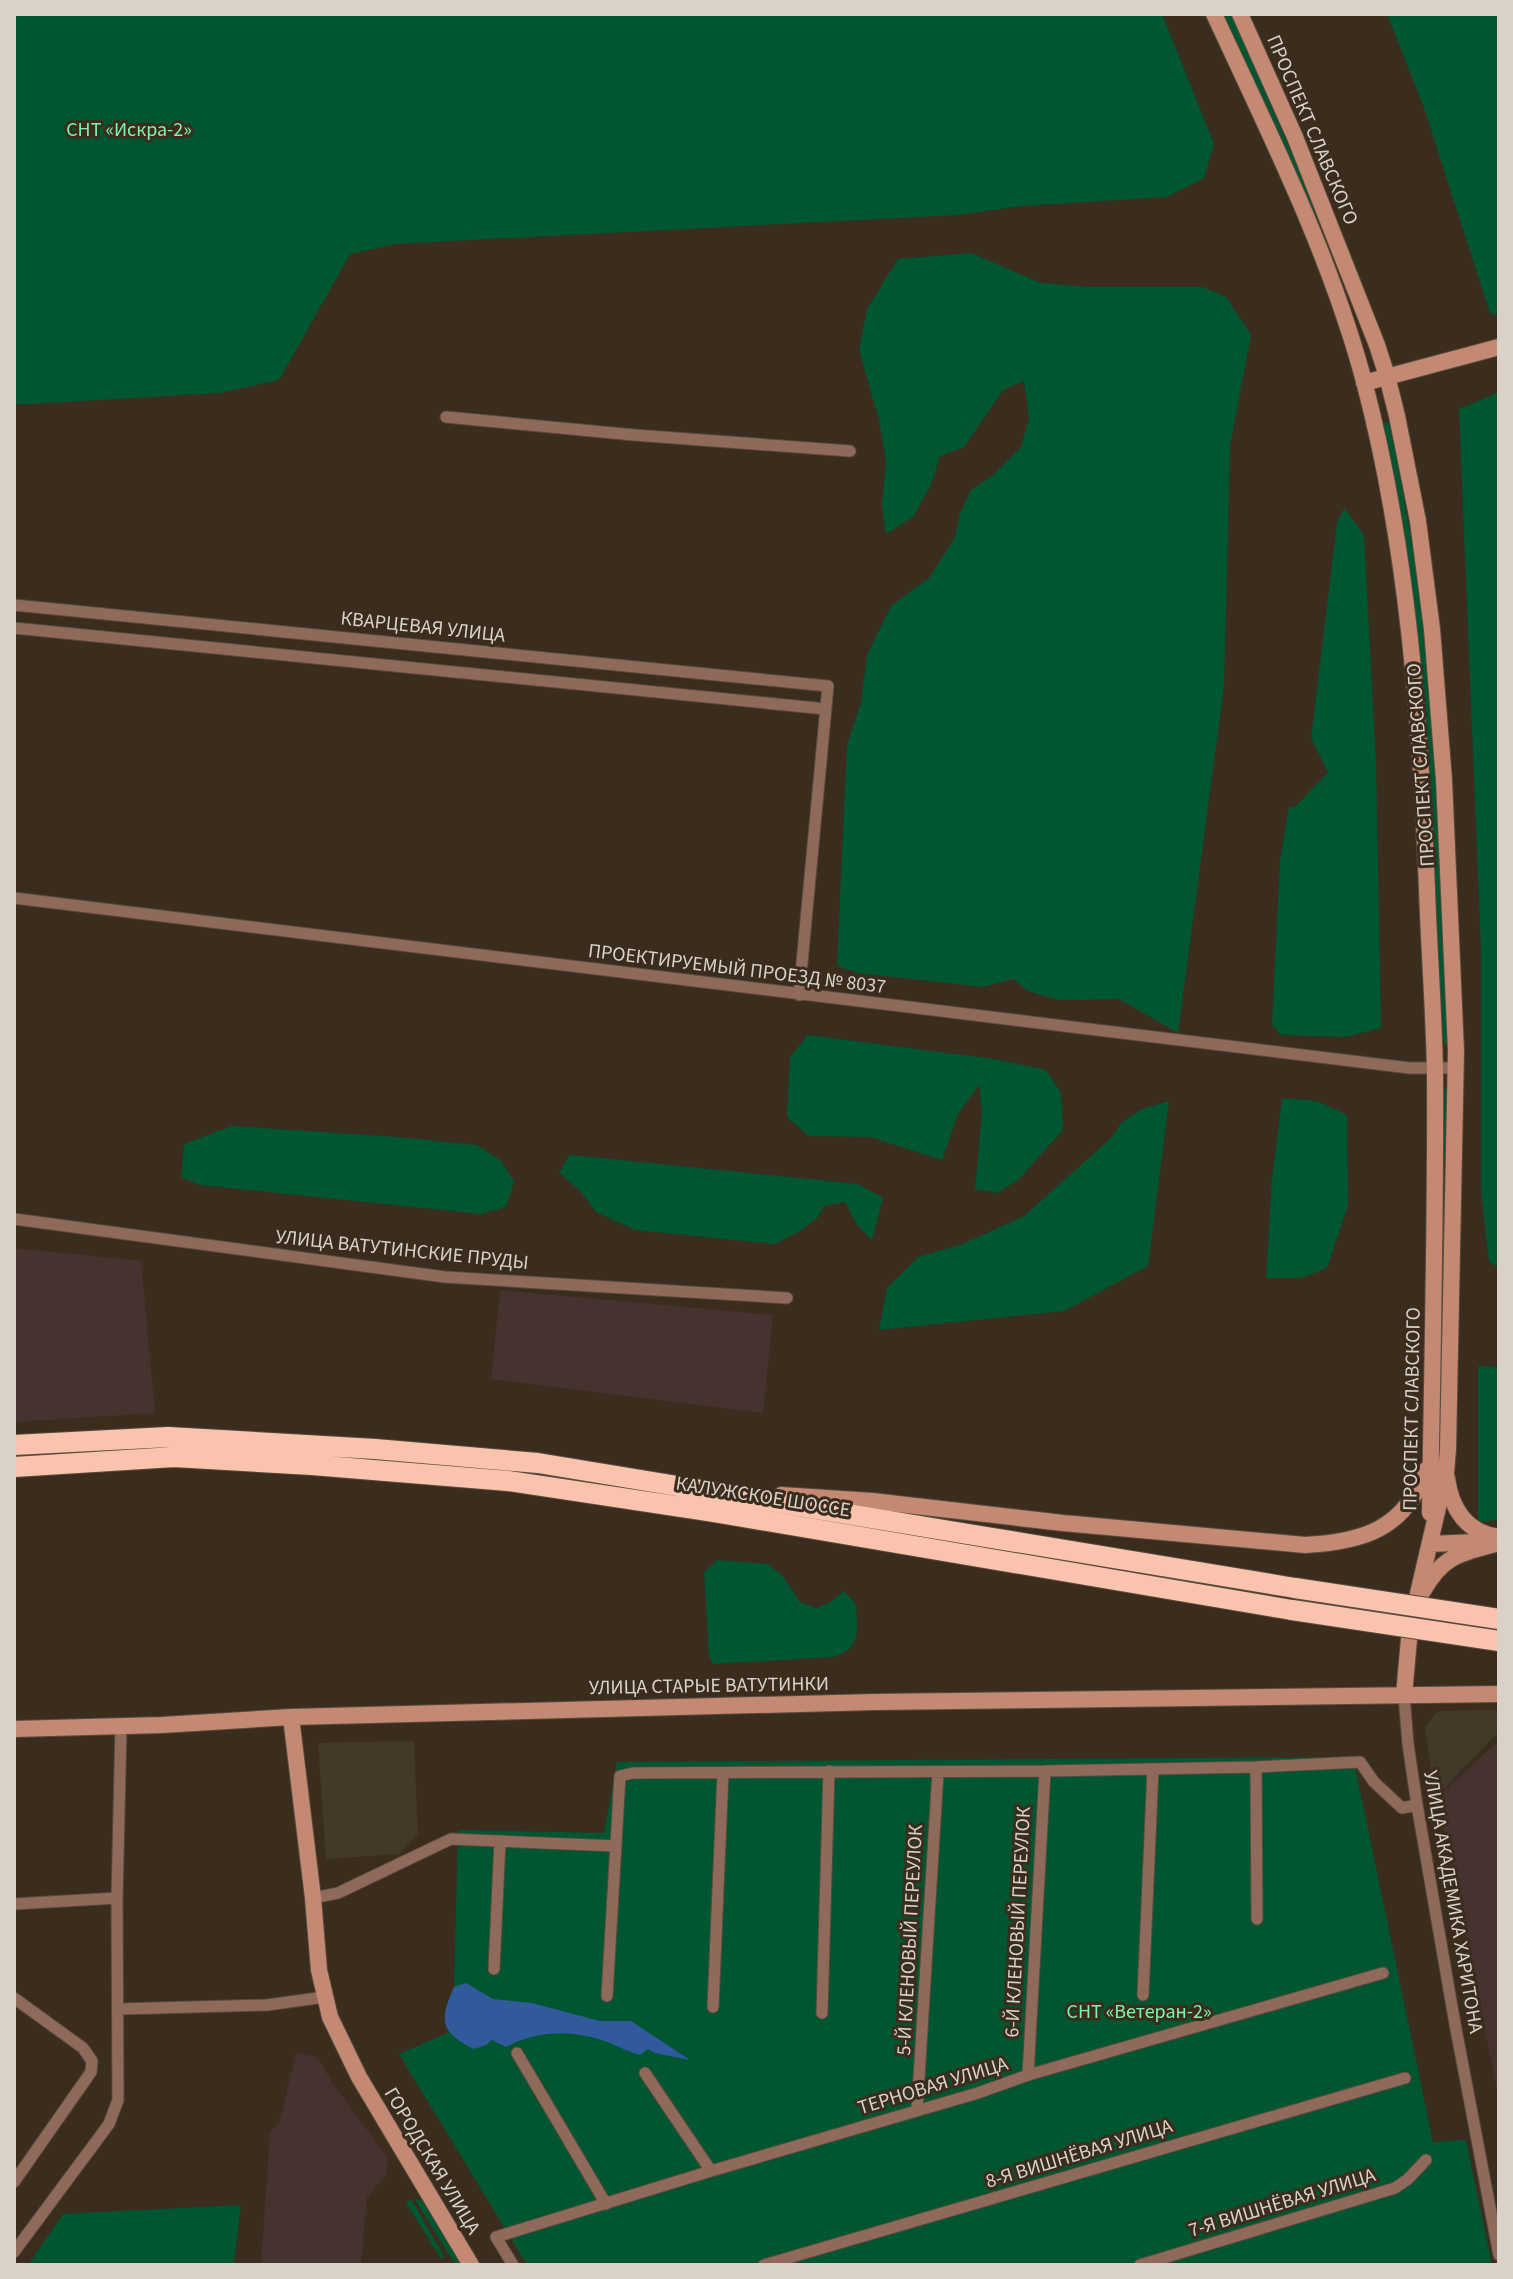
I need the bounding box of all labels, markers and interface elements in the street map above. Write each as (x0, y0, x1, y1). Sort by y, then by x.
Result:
street label: ПРОСПЕКТ СЛАВСКОГО (1259, 31, 1365, 229)
park label: СНТ «Искра-2» (66, 116, 192, 144)
street label: КВАРЦЕВАЯ УЛИЦА (339, 604, 507, 650)
street label: ПРОСПЕКТ СЛАВСКОГО (1400, 662, 1442, 868)
street label: ПРОЕКТИРУЕМЫЙ ПРОЕЗД № 8037 (586, 937, 888, 1001)
street label: УЛИЦА ВАТУТИНСКИЕ ПРУДЫ (274, 1223, 530, 1277)
street label: ПРОСПЕКТ СЛАВСКОГО (1396, 1307, 1428, 1511)
street label: КАЛУЖСКОЕ ШОССЕ (674, 1469, 852, 1525)
street label: УЛИЦА СТАРЫЕ ВАТУТИНКИ (589, 1670, 829, 1702)
street label: УЛИЦА АКАДЕМИКА ХАРИТОНА (1416, 1768, 1490, 2036)
street label: 6-Й КЛЕНОВЫЙ ПЕРЕУЛОК (998, 1805, 1038, 2038)
street label: 5-Й КЛЕНОВЫЙ ПЕРЕУЛОК (890, 1823, 930, 2056)
park label: СНТ «Ветеран-2» (1067, 1998, 1211, 2026)
street label: ТЕРНОВАЯ УЛИЦА (854, 2050, 1012, 2122)
street label: ГОРОДСКАЯ УЛИЦА (377, 2082, 487, 2240)
street label: 8-Я ВИШНЁВАЯ УЛИЦА (982, 2112, 1176, 2196)
street label: 7-Я ВИШНЁВАЯ УЛИЦА (1185, 2161, 1379, 2245)

